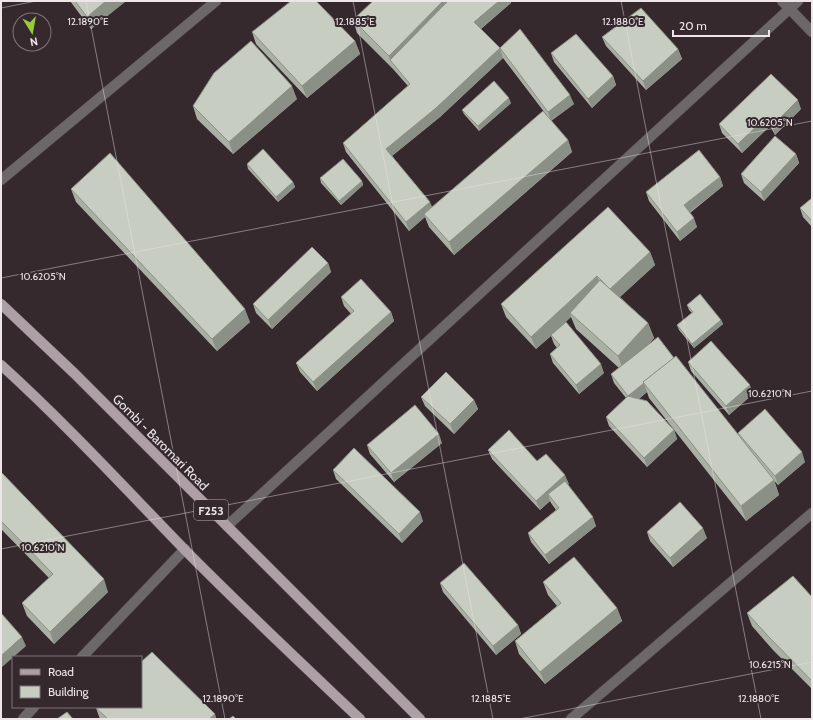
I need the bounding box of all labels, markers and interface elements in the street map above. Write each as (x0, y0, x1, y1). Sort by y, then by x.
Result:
north arrow (12, 12, 52, 52)
scale bar (673, 12, 769, 38)
text: 12.1890°E (68, 15, 109, 28)
text: 12.1885°E (335, 15, 375, 28)
text: 12.1880°E (602, 15, 644, 28)
text: 20 m (679, 18, 707, 33)
text: N (29, 34, 39, 49)
text: 10.6205°N (747, 116, 793, 129)
text: 10.6205°N (20, 270, 66, 283)
text: 10.6210°N (748, 387, 792, 400)
street label: Gombi - Baromari Road (110, 391, 212, 493)
road number: F253 (194, 500, 228, 520)
text: 10.6210°N (21, 541, 65, 554)
legend (12, 656, 142, 708)
text: 10.6215°N (749, 658, 791, 671)
text: Road (48, 664, 74, 679)
text: Building (48, 684, 90, 699)
text: 12.1890°E (203, 692, 244, 705)
text: 12.1885°E (471, 692, 511, 705)
text: 12.1880°E (738, 692, 780, 705)

